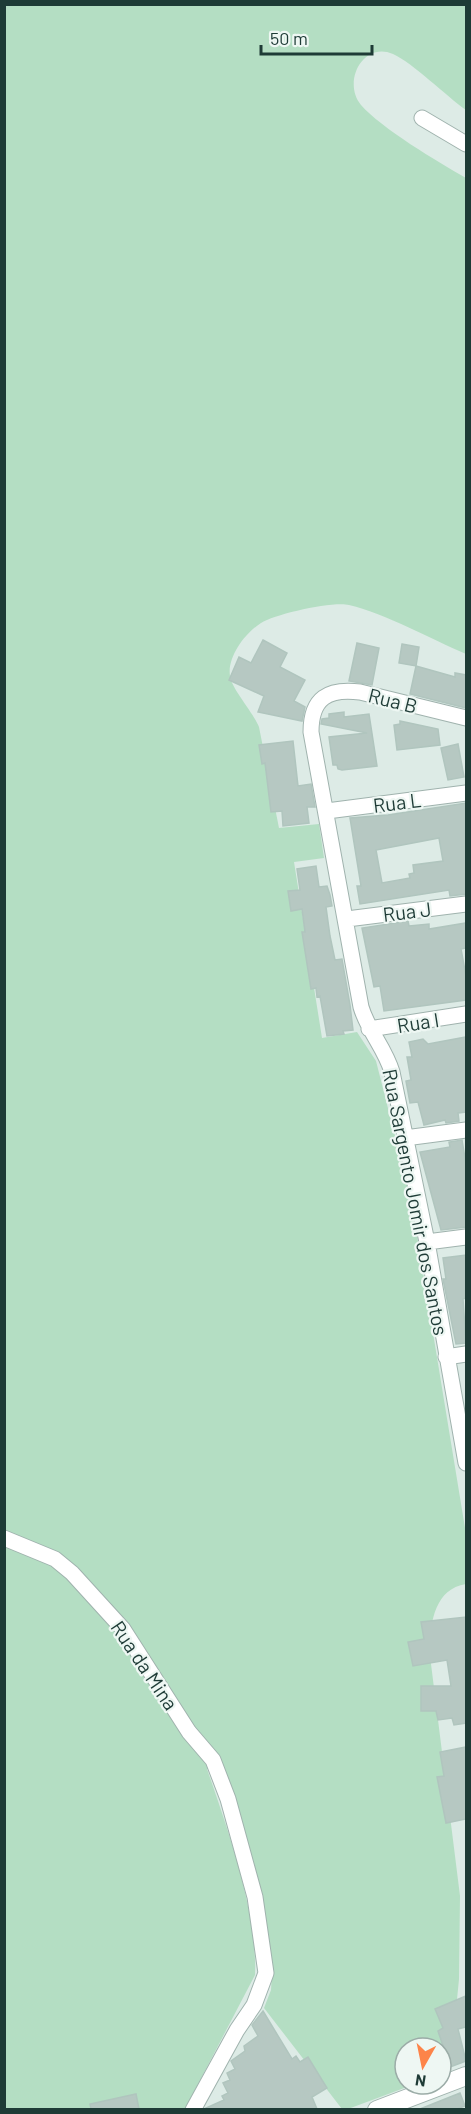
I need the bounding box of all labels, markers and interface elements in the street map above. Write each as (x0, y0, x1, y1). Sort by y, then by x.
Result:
scale bar (261, 18, 372, 56)
text: 50 m (270, 27, 308, 49)
street label: Rua B (366, 682, 420, 718)
street label: Rua L (371, 787, 423, 817)
street label: Rua J (381, 896, 433, 926)
street label: Rua I (395, 1007, 441, 1037)
street label: Rua Sargento Jomir dos Santos (378, 1067, 454, 1337)
street label: Rua da Mina (106, 1616, 184, 1714)
north arrow (393, 2036, 453, 2096)
text: N (414, 2071, 427, 2092)

